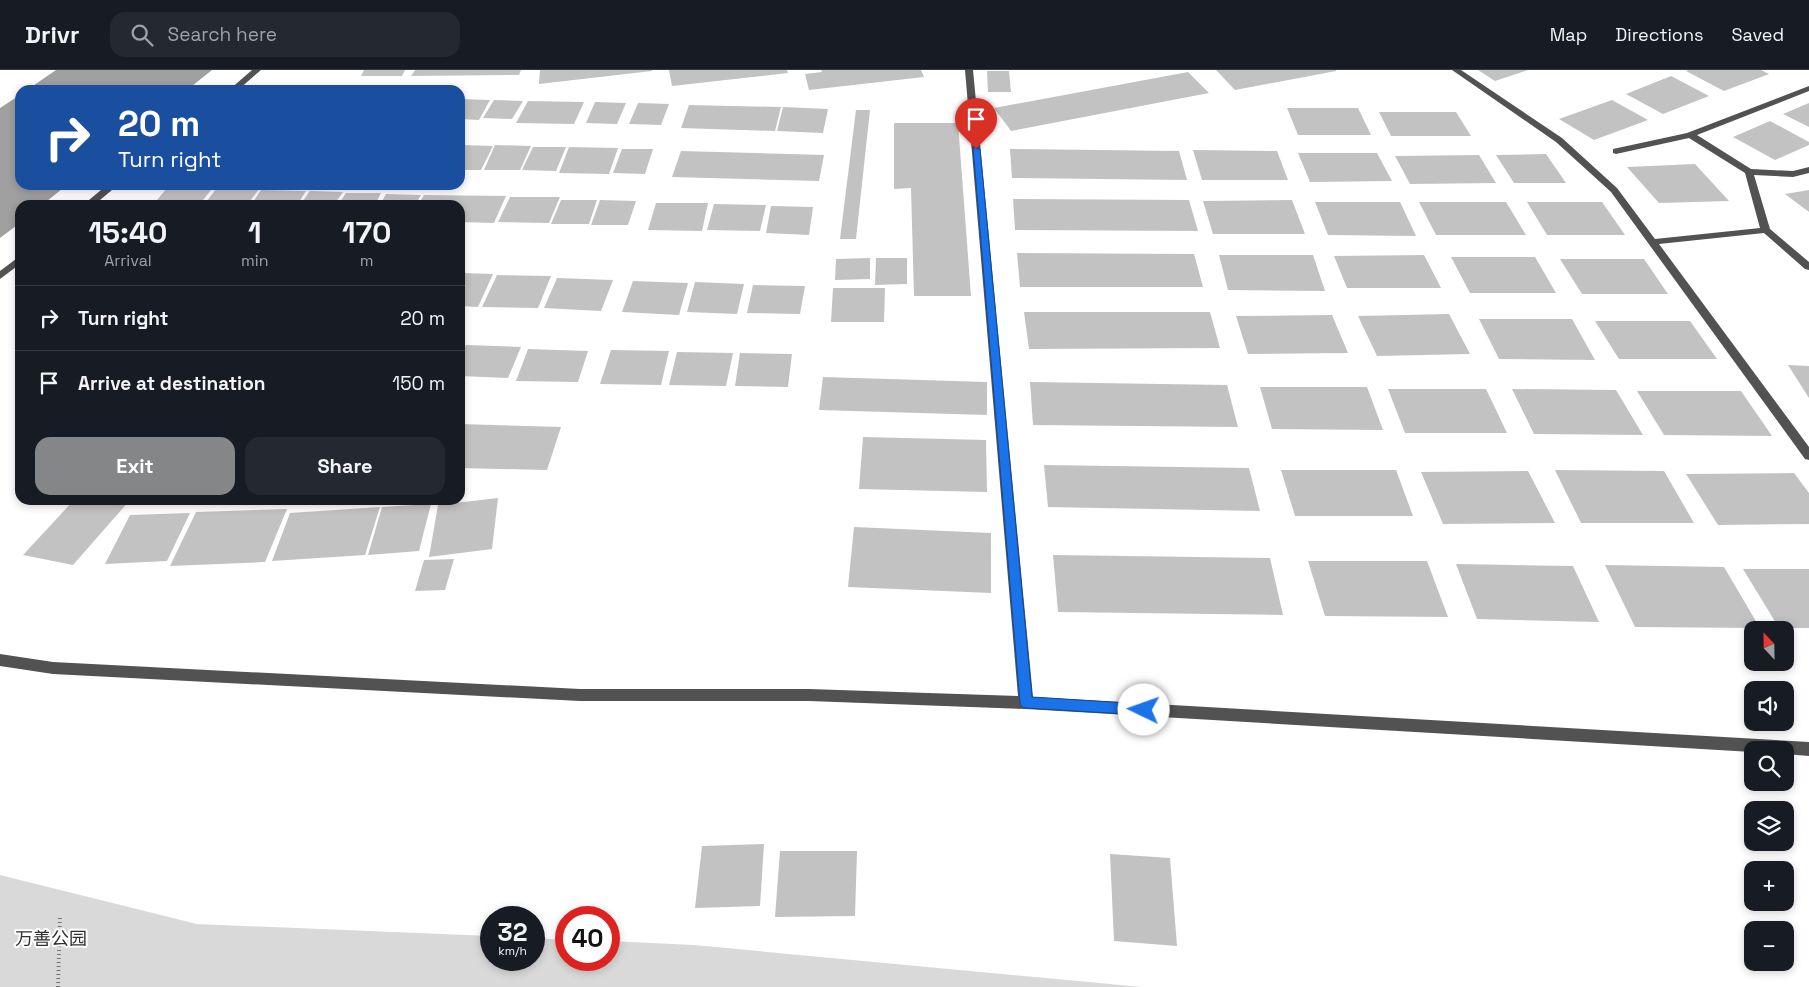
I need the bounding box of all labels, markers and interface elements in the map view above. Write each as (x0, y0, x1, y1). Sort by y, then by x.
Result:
search box (110, 12, 460, 57)
text: Drivr (25, 19, 80, 50)
icon: search (128, 21, 156, 49)
text: Search here (168, 22, 277, 47)
text: Map (1550, 23, 1587, 46)
text: Directions (1615, 23, 1704, 46)
text: Saved (1732, 23, 1784, 46)
pin (955, 98, 997, 149)
text: 20 m (118, 102, 200, 146)
icon: right (35, 105, 100, 170)
icon: arrive (962, 105, 990, 133)
text: Turn right (118, 145, 221, 173)
text: 15:40 (88, 213, 168, 252)
text: 1 (248, 213, 262, 252)
text: 170 (342, 213, 391, 252)
text: Arrival (104, 250, 152, 271)
text: min (241, 250, 269, 271)
text: m (360, 250, 374, 271)
icon: right (35, 304, 63, 332)
text: Turn right (78, 306, 168, 331)
text: 20 m (400, 306, 445, 331)
icon: arrive (35, 369, 63, 397)
text: Arrive at destination (78, 371, 266, 396)
text: 150 m (392, 371, 445, 396)
button: Exit (35, 437, 235, 495)
button: Share (245, 437, 445, 495)
north arrow (1744, 621, 1794, 671)
map controls (1744, 621, 1794, 971)
button: sound (1744, 681, 1794, 731)
position arrow (1117, 683, 1169, 735)
button: search (1744, 741, 1794, 791)
button: layers (1744, 801, 1794, 851)
button: + (1744, 861, 1794, 911)
speed limit sign: 40 (555, 906, 620, 971)
text: 32 (497, 916, 528, 948)
button: − (1744, 921, 1794, 971)
park label: 万善公园 (15, 927, 87, 950)
text: km/h (498, 943, 527, 959)

